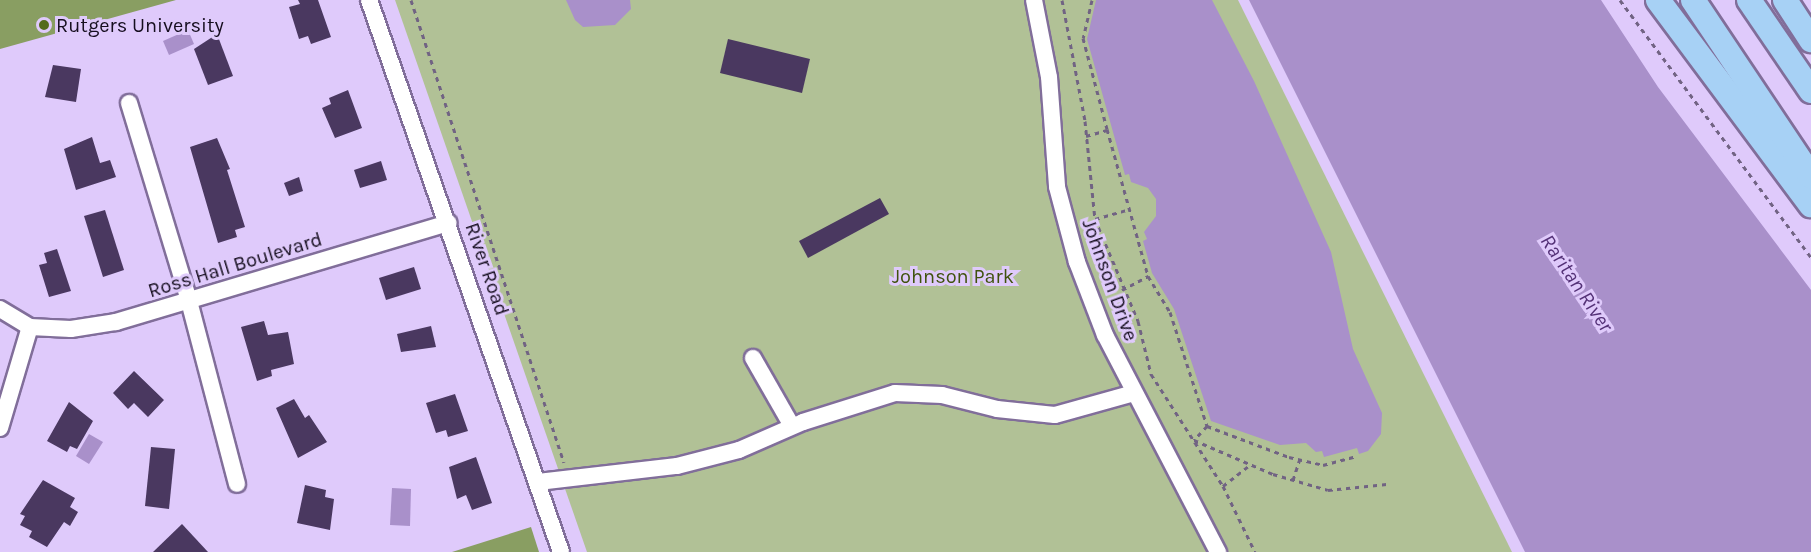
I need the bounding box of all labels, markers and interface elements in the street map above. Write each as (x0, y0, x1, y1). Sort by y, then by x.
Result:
place label: Rutgers University (56, 13, 224, 37)
marker: Rutgers University (37, 18, 51, 32)
street label: Johnson Drive (1077, 216, 1143, 344)
street label: River Road (460, 219, 514, 319)
street label: Ross Hall Boulevard (145, 227, 325, 303)
water label: Raritan River (1535, 229, 1619, 337)
park label: Johnson Park (892, 264, 1014, 288)

